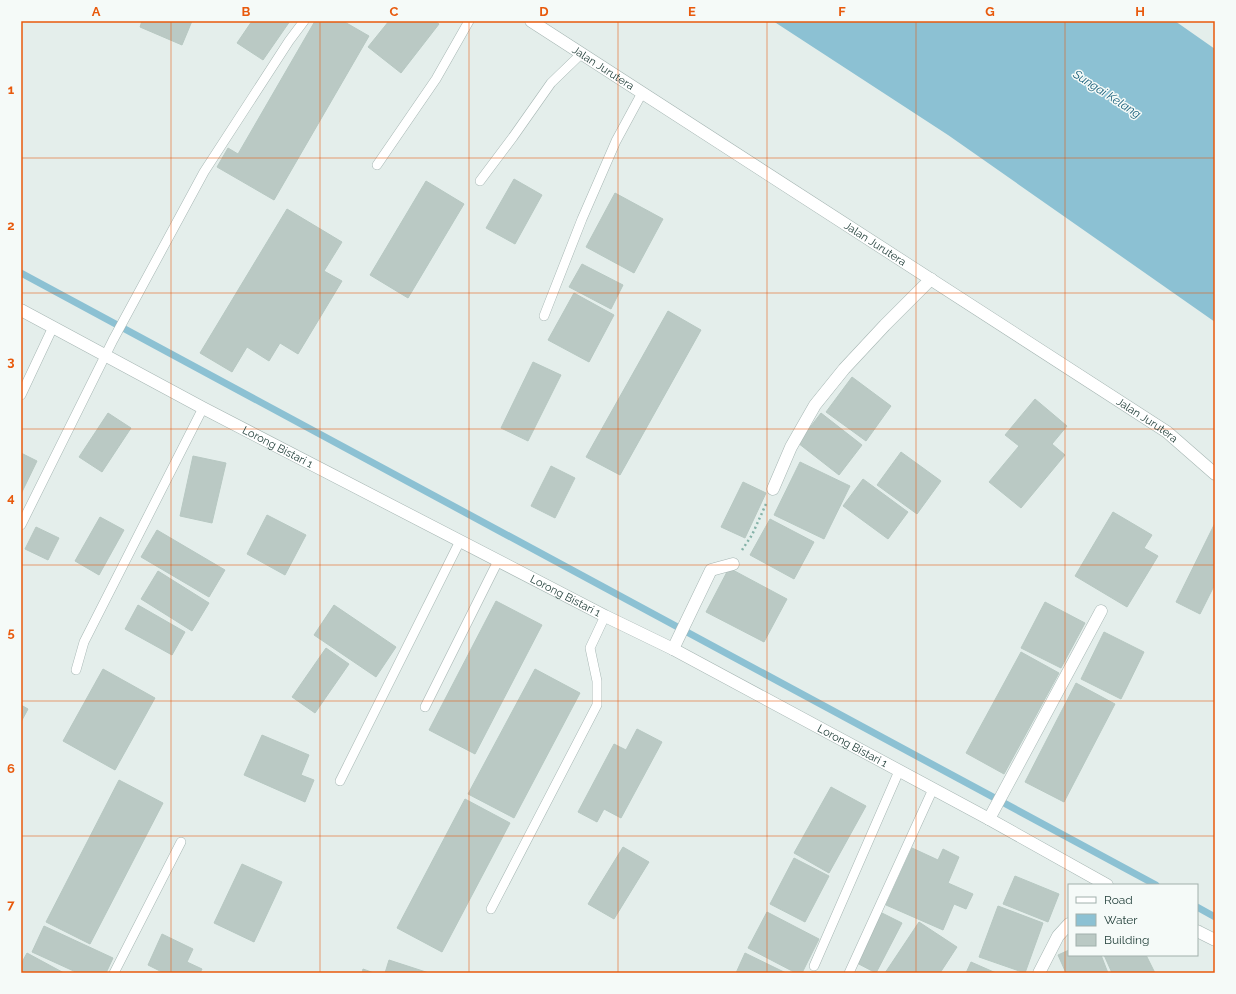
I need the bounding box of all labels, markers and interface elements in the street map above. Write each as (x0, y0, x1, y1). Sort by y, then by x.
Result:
text: A (92, 4, 101, 19)
text: B (242, 4, 251, 19)
text: C (390, 4, 399, 19)
text: D (539, 4, 549, 19)
text: E (688, 4, 696, 19)
text: F (838, 4, 846, 19)
text: G (985, 4, 995, 19)
text: H (1135, 4, 1145, 19)
street label: Jalan Jurutera (570, 43, 636, 93)
water label: Sungai Kelang (1070, 66, 1143, 121)
text: 1 (8, 82, 15, 97)
text: 2 (7, 218, 15, 233)
street label: Jalan Jurutera (842, 219, 909, 269)
text: 3 (7, 354, 15, 369)
street label: Jalan Jurutera (1114, 395, 1180, 445)
street label: Lorong Bistari 1 (240, 424, 315, 471)
text: 4 (7, 490, 15, 505)
street label: Lorong Bistari 1 (528, 572, 603, 620)
text: 5 (7, 625, 15, 640)
street label: Lorong Bistari 1 (815, 722, 890, 770)
text: 6 (7, 761, 15, 776)
legend (1068, 884, 1198, 956)
text: Road (1104, 893, 1133, 907)
text: 7 (7, 897, 15, 912)
text: Water (1104, 913, 1138, 927)
text: Building (1104, 933, 1150, 947)

